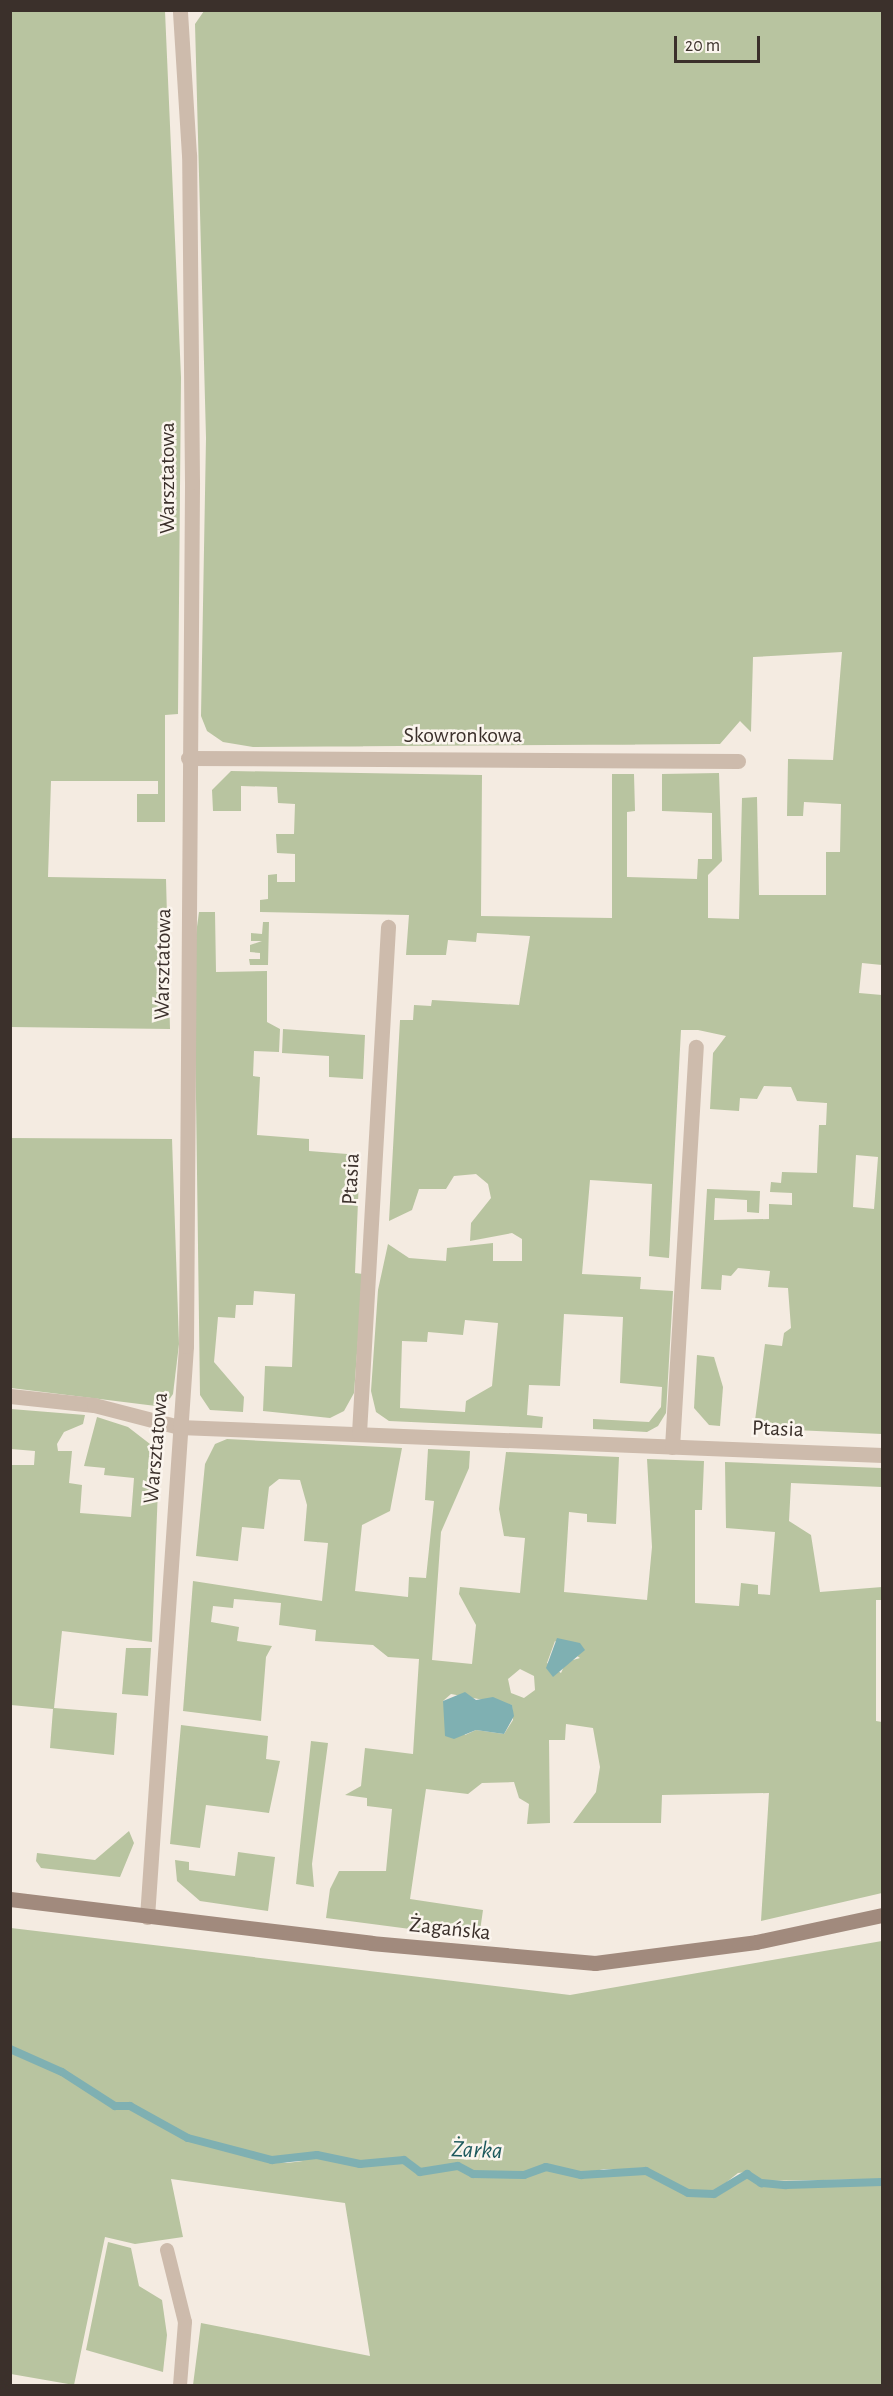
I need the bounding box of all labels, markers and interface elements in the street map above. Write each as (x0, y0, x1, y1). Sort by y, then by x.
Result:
scale bar (677, 24, 762, 62)
text: 20 m (685, 37, 720, 55)
street label: Warsztatowa (155, 422, 181, 534)
street label: Skowronkowa (404, 723, 522, 749)
street label: Warsztatowa (149, 908, 177, 1020)
street label: Ptasia (336, 1152, 366, 1206)
street label: Warsztatowa (138, 1391, 174, 1505)
street label: Ptasia (752, 1415, 804, 1443)
street label: Żagańska (408, 1912, 492, 1946)
water label: Żarka (451, 2136, 503, 2166)

